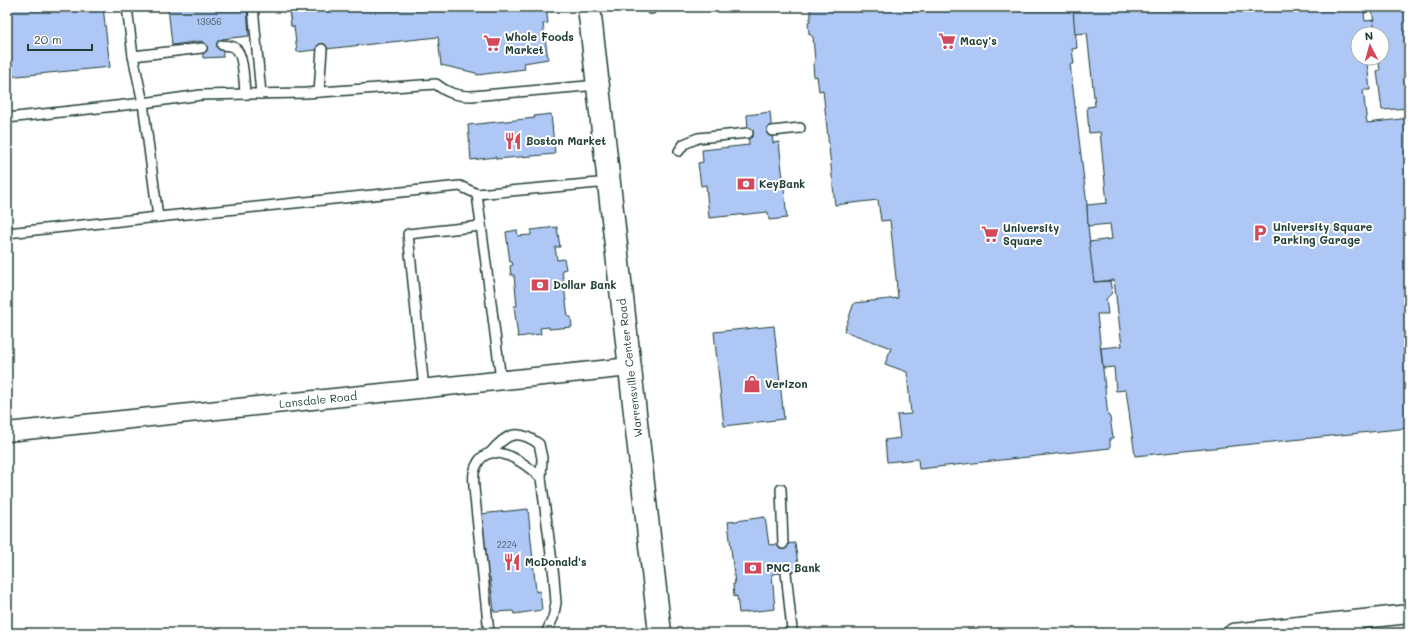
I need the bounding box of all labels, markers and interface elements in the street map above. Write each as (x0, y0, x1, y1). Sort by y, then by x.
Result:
house number: 13956 (196, 16, 222, 27)
scale bar (28, 26, 92, 52)
north arrow (1350, 26, 1390, 66)
text: N (1364, 28, 1374, 43)
place label: Whole Foods Market (505, 29, 574, 57)
text: 20 m (34, 31, 62, 47)
supermarket icon: Macy's (937, 31, 957, 51)
supermarket icon: Whole Foods Market (482, 33, 502, 53)
place label: Macy's (960, 33, 997, 48)
restaurant icon: Boston Market (503, 131, 523, 151)
place label: Boston Market (526, 133, 606, 148)
bank icon: KeyBank (736, 174, 756, 194)
place label: KeyBank (759, 176, 805, 191)
place label: University Square Parking Garage (1273, 219, 1373, 247)
place label: University Square (1003, 220, 1059, 248)
parking icon: University Square Parking Garage (1250, 223, 1270, 243)
supermarket icon: University Square (980, 224, 1000, 244)
bank icon: Dollar Bank (530, 275, 550, 295)
place label: Dollar Bank (553, 277, 616, 292)
street label: Warrensville Center Road (614, 298, 645, 438)
shop icon: Verizon (742, 374, 762, 394)
place label: Verizon (765, 376, 808, 391)
street label: Lansdale Road (278, 388, 358, 411)
house number: 2224 (497, 539, 518, 550)
restaurant icon: McDonald's (502, 552, 522, 572)
place label: McDonald's (525, 554, 587, 569)
bank icon: PNC Bank (743, 558, 763, 578)
place label: PNC Bank (766, 560, 820, 575)

